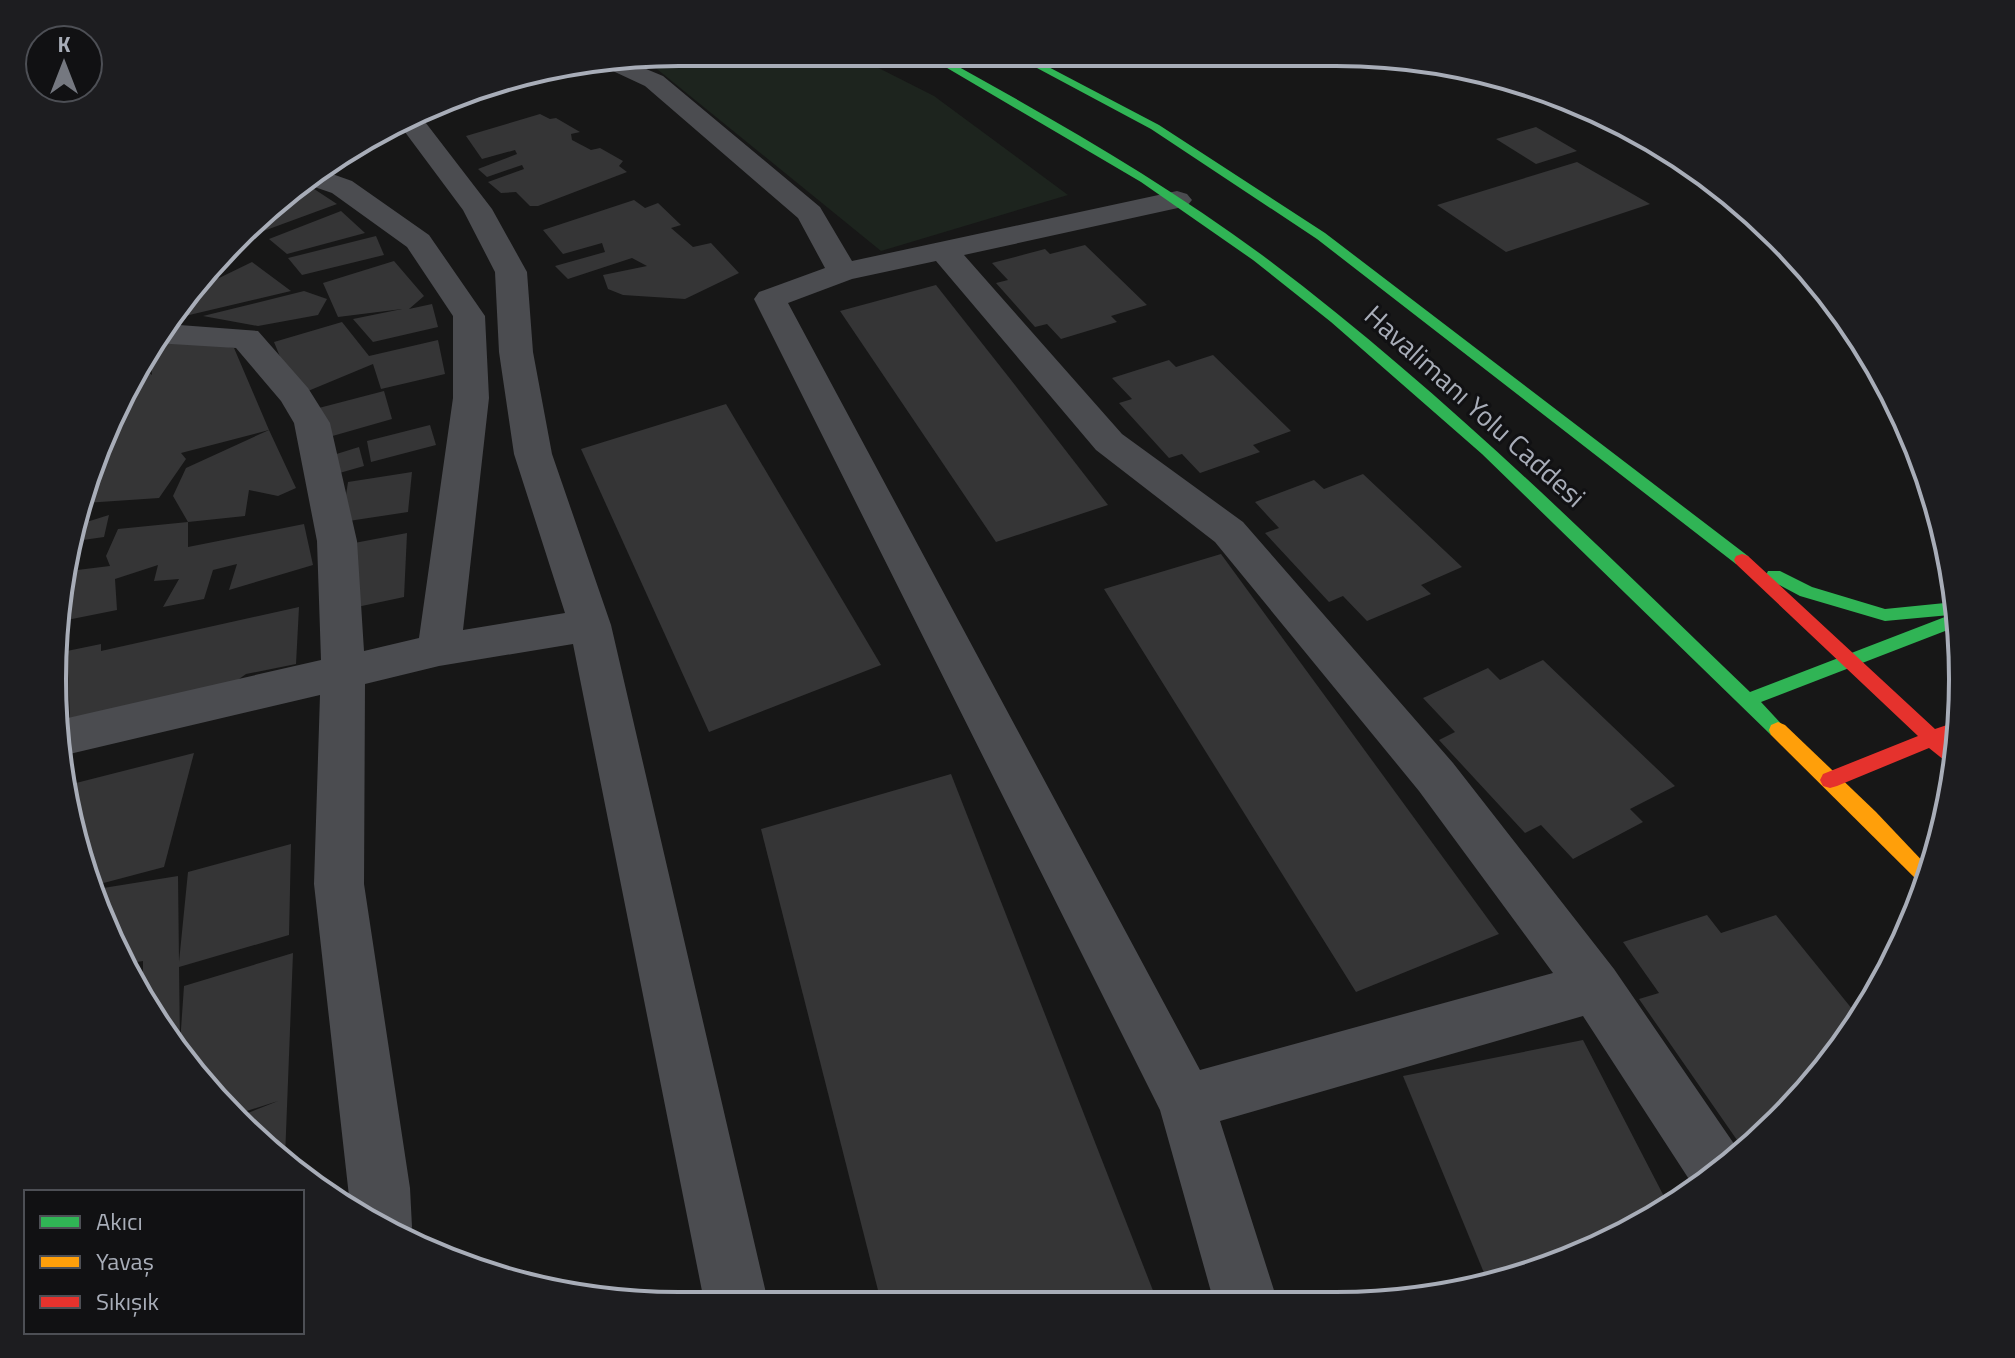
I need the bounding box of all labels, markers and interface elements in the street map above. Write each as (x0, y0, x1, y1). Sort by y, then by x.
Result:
north arrow (24, 24, 104, 104)
text: K (57, 27, 71, 61)
street label: Havalimanı Yolu Caddesi (1355, 294, 1596, 517)
legend (24, 1190, 304, 1334)
text: Akıcı (96, 1203, 143, 1239)
text: Yavaş (96, 1243, 154, 1279)
text: Sıkışık (96, 1283, 159, 1319)

